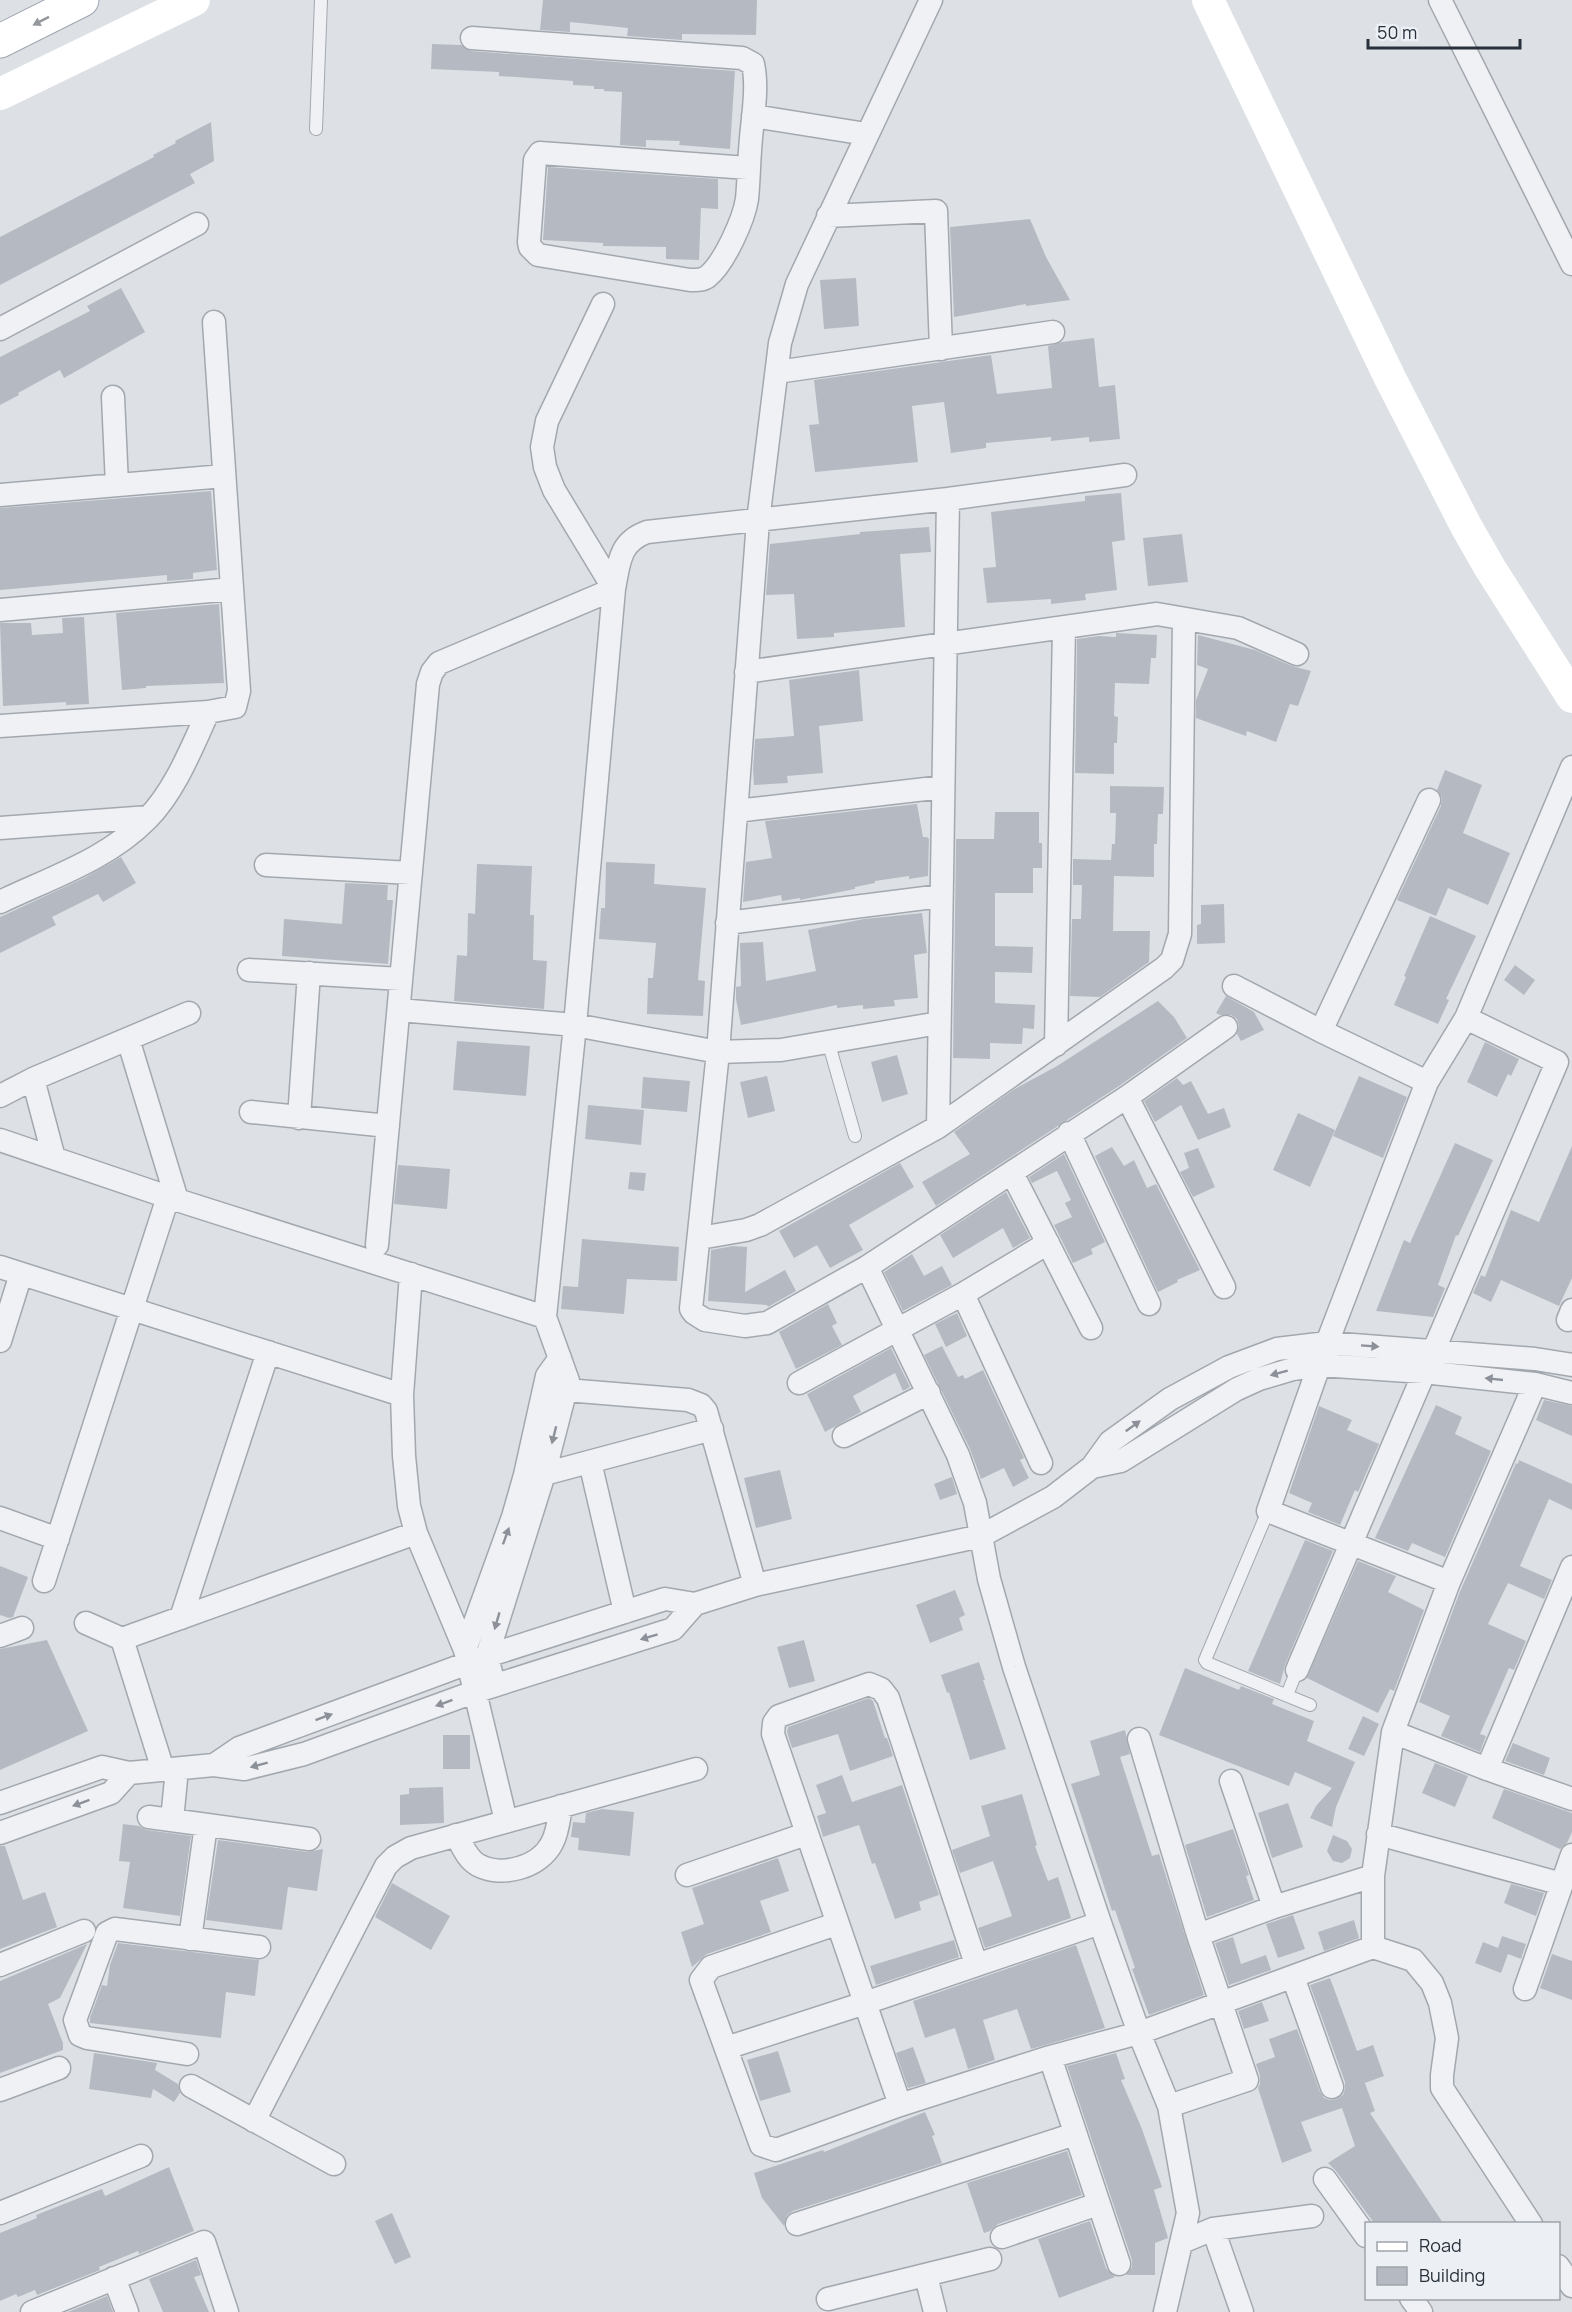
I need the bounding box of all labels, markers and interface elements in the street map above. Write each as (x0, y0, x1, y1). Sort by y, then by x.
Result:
scale bar (1368, 12, 1520, 50)
one-way arrow (32, 16, 49, 25)
text: 50 m (1377, 20, 1417, 44)
one-way arrow (1360, 1341, 1379, 1351)
one-way arrow (1270, 1368, 1288, 1378)
one-way arrow (1484, 1374, 1503, 1384)
one-way arrow (1124, 1420, 1140, 1432)
one-way arrow (549, 1425, 559, 1444)
one-way arrow (502, 1527, 512, 1545)
one-way arrow (492, 1612, 501, 1630)
one-way arrow (640, 1633, 658, 1642)
one-way arrow (435, 1698, 453, 1708)
one-way arrow (315, 1711, 333, 1721)
one-way arrow (250, 1761, 268, 1770)
one-way arrow (72, 1799, 90, 1809)
legend (1365, 2222, 1560, 2300)
text: Road (1419, 2233, 1462, 2257)
text: Building (1419, 2263, 1485, 2287)

